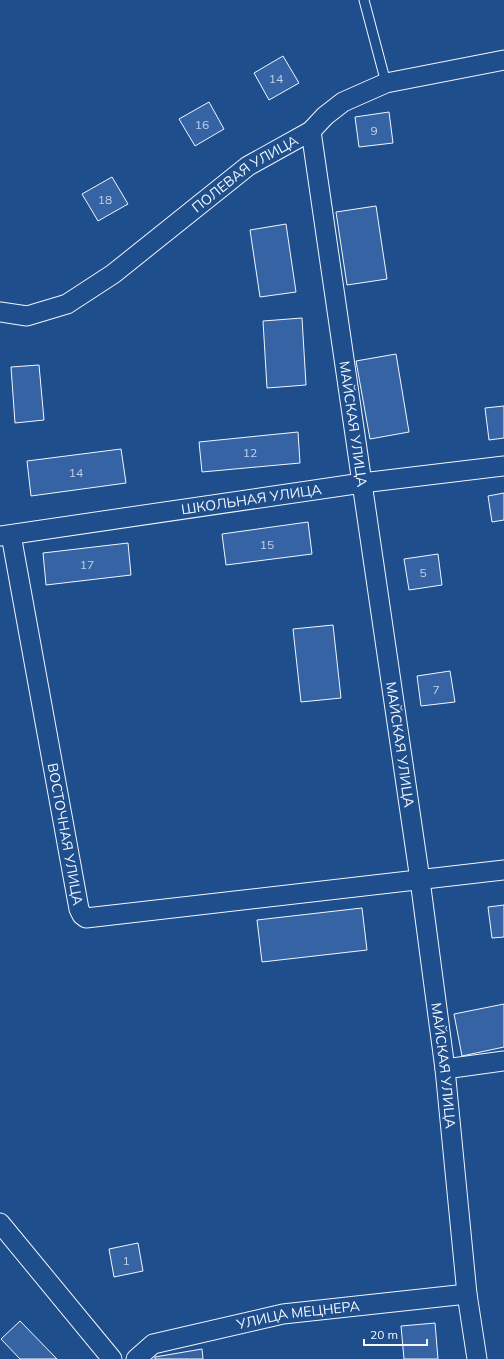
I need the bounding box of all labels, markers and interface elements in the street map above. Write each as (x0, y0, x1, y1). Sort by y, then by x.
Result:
house number: 14 (269, 71, 283, 86)
house number: 16 (195, 117, 209, 132)
house number: 9 (370, 123, 378, 138)
street label: ПОЛЕВАЯ УЛИЦА (188, 131, 302, 216)
house number: 18 (98, 192, 112, 207)
street label: МАЙСКАЯ УЛИЦА (335, 360, 372, 489)
house number: 12 (243, 445, 257, 460)
house number: 14 (69, 465, 83, 480)
street label: ШКОЛЬНАЯ УЛИЦА (180, 480, 323, 518)
house number: 15 (260, 537, 274, 552)
house number: 17 (80, 557, 94, 572)
house number: 5 (419, 565, 427, 580)
street label: МАЙСКАЯ УЛИЦА (382, 680, 418, 809)
house number: 7 (432, 682, 440, 697)
street label: ВОСТОЧНАЯ УЛИЦА (44, 761, 87, 907)
street label: МАЙСКАЯ УЛИЦА (427, 1001, 460, 1130)
house number: 1 (122, 1253, 130, 1268)
street label: УЛИЦА МЕЦНЕРА (234, 1297, 361, 1334)
scale bar (364, 1321, 427, 1347)
text: 20 m (370, 1327, 398, 1342)

